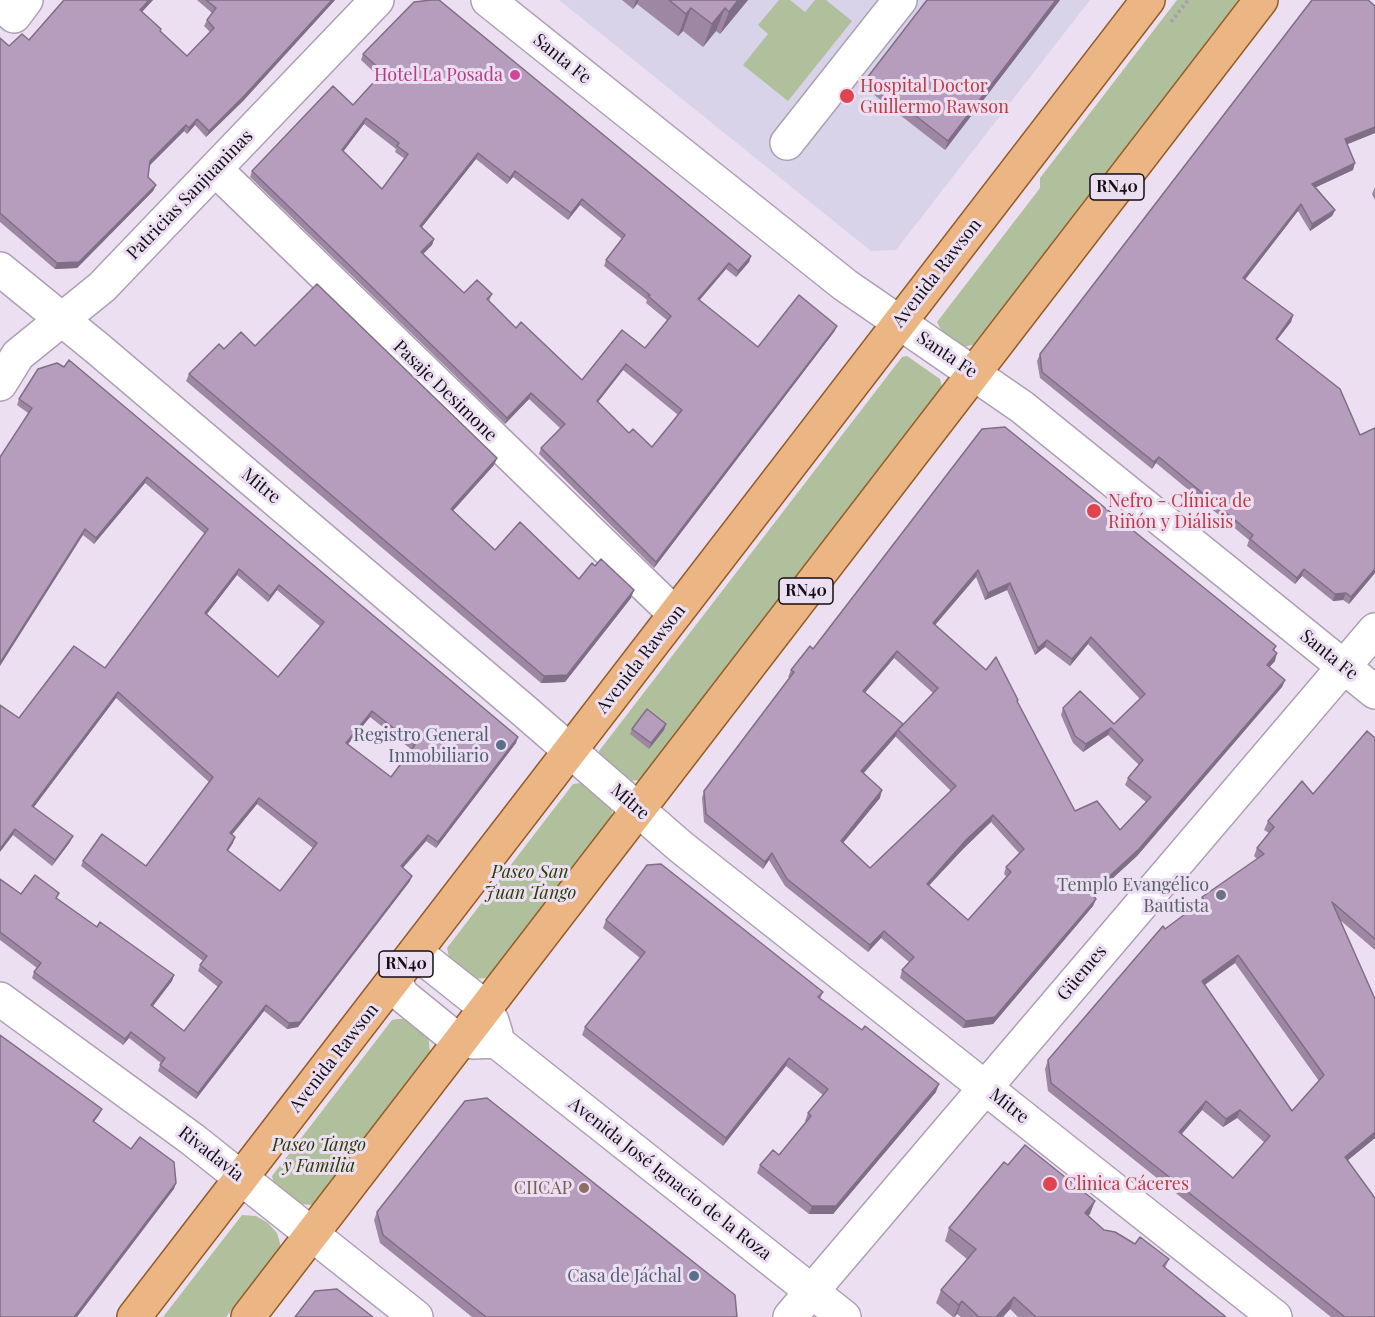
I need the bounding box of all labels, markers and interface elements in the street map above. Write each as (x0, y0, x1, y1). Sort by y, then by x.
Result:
street label: Santa Fe (529, 29, 595, 89)
place label: Hotel La Posada (374, 64, 503, 86)
marker: Hotel La Posada (508, 68, 522, 82)
place label: Hospital Doctor Guillermo Rawson (860, 75, 1009, 118)
marker: Hospital Doctor Guillermo Rawson (838, 87, 856, 105)
street label: Patricias Sanjuaninas (123, 126, 257, 264)
road number: RN40 (1090, 174, 1144, 200)
street label: Avenida Rawson (888, 214, 986, 332)
street label: Santa Fe (913, 327, 981, 383)
street label: Pasaje Desimone (389, 336, 501, 446)
street label: Mitre (237, 464, 285, 508)
place label: Nefro - Clínica de Riñón y Diálisis (1108, 490, 1252, 532)
marker: Nefro - Clínica de Riñón y Diálisis (1085, 502, 1103, 520)
road number: RN40 (779, 578, 833, 604)
street label: Avenida Rawson (592, 600, 690, 718)
street label: Santa Fe (1296, 625, 1362, 685)
place label: Registro General Inmobiliario (353, 724, 489, 766)
marker: Registro General Inmobiliario (494, 738, 508, 752)
street label: Mitre (606, 779, 654, 825)
park label: Paseo San Juan Tango (484, 861, 576, 904)
place label: Templo Evangélico Bautista (1057, 874, 1209, 916)
marker: Templo Evangélico Bautista (1214, 888, 1228, 902)
street label: Güemes (1053, 941, 1111, 1005)
road number: RN40 (379, 951, 433, 977)
street label: Avenida Rawson (285, 999, 383, 1117)
street label: Mitre (985, 1084, 1033, 1128)
street label: Avenida José Ignacio de la Roza (564, 1093, 776, 1265)
street label: Rivadavia (174, 1122, 248, 1186)
park label: Paseo Tango y Familia (272, 1134, 366, 1176)
place label: Clinica Cáceres (1064, 1173, 1189, 1195)
marker: Clinica Cáceres (1041, 1175, 1059, 1193)
place label: CIICAP (514, 1177, 572, 1199)
marker: CIICAP (577, 1181, 591, 1195)
place label: Casa de Jáchal (567, 1265, 682, 1287)
marker: Casa de Jáchal (687, 1269, 701, 1283)

